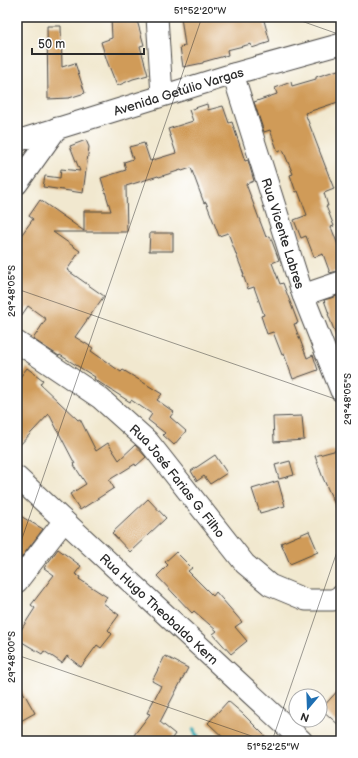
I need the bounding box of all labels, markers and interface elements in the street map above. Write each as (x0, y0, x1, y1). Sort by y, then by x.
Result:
text: 51°52'20"W (174, 5, 226, 17)
scale bar (32, 30, 144, 56)
text: 50 m (38, 37, 65, 52)
street label: Avenida Getúlio Vargas (112, 64, 246, 120)
street label: Rua Vicente Labres (257, 176, 308, 291)
text: 29°48'05"S (6, 265, 18, 317)
text: 29°48'05"S (342, 373, 354, 425)
street label: Rua José Farias G. Filho (126, 421, 228, 541)
street label: Rua Hugo Theobaldo Kern (96, 551, 221, 668)
text: 29°48'00"S (6, 631, 18, 683)
north arrow (288, 688, 328, 728)
text: N (299, 709, 311, 724)
text: 51°52'25"W (247, 741, 299, 753)

